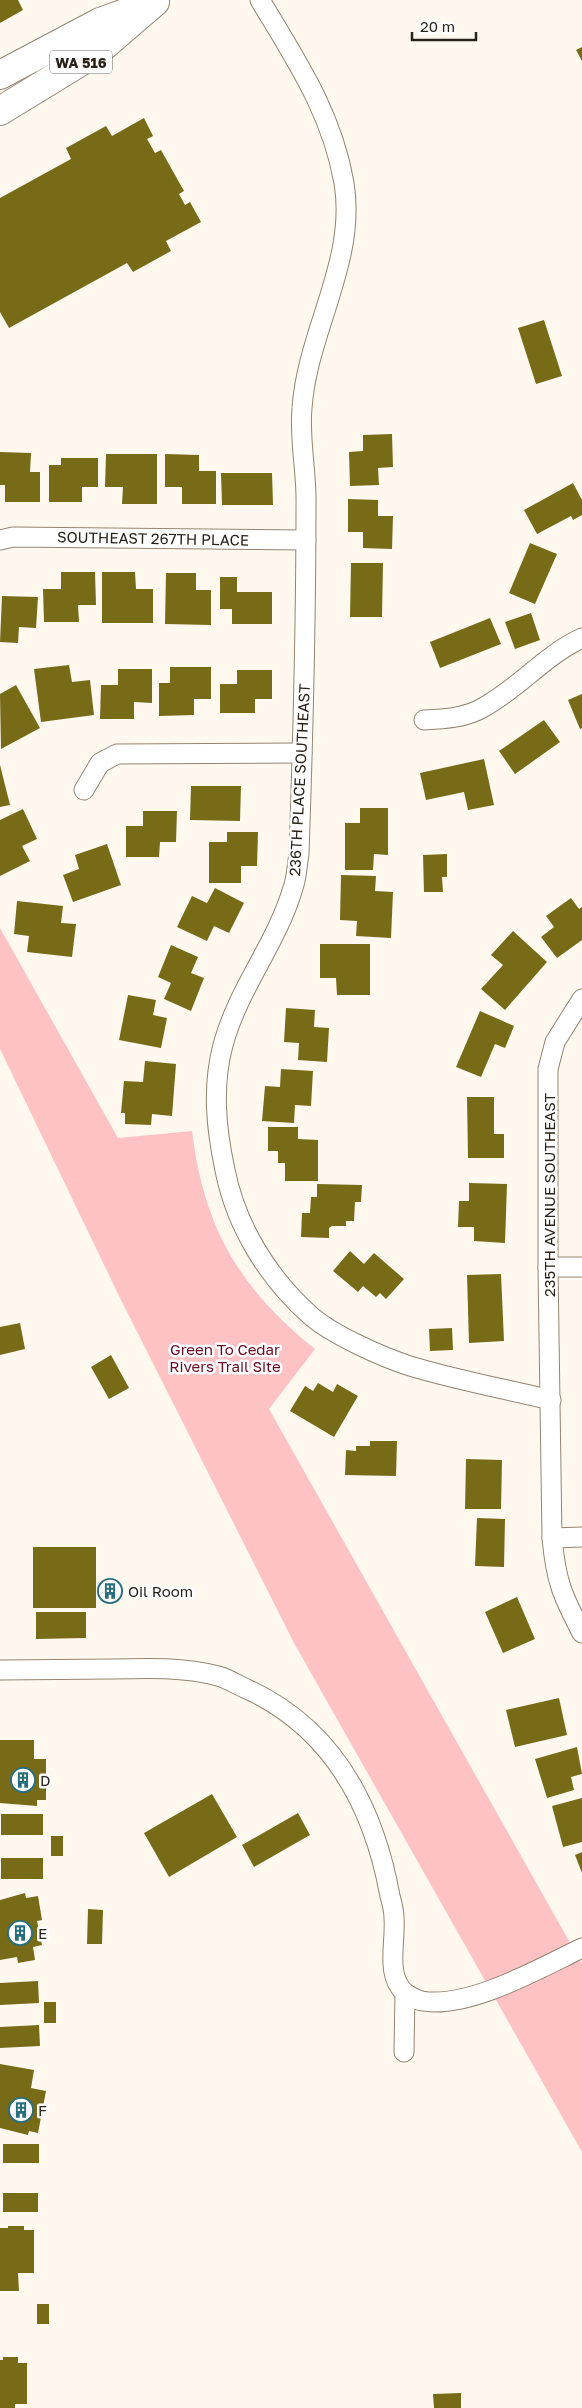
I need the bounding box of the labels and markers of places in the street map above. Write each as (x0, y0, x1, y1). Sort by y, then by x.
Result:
building icon: Oil Room (97, 1578, 123, 1604)
place label: Oil Room (128, 1582, 193, 1600)
building icon: D (10, 1767, 36, 1793)
place label: D (40, 1771, 51, 1789)
building icon: E (7, 1920, 33, 1946)
place label: E (38, 1924, 47, 1942)
building icon: F (8, 2097, 34, 2123)
place label: F (38, 2101, 47, 2119)

